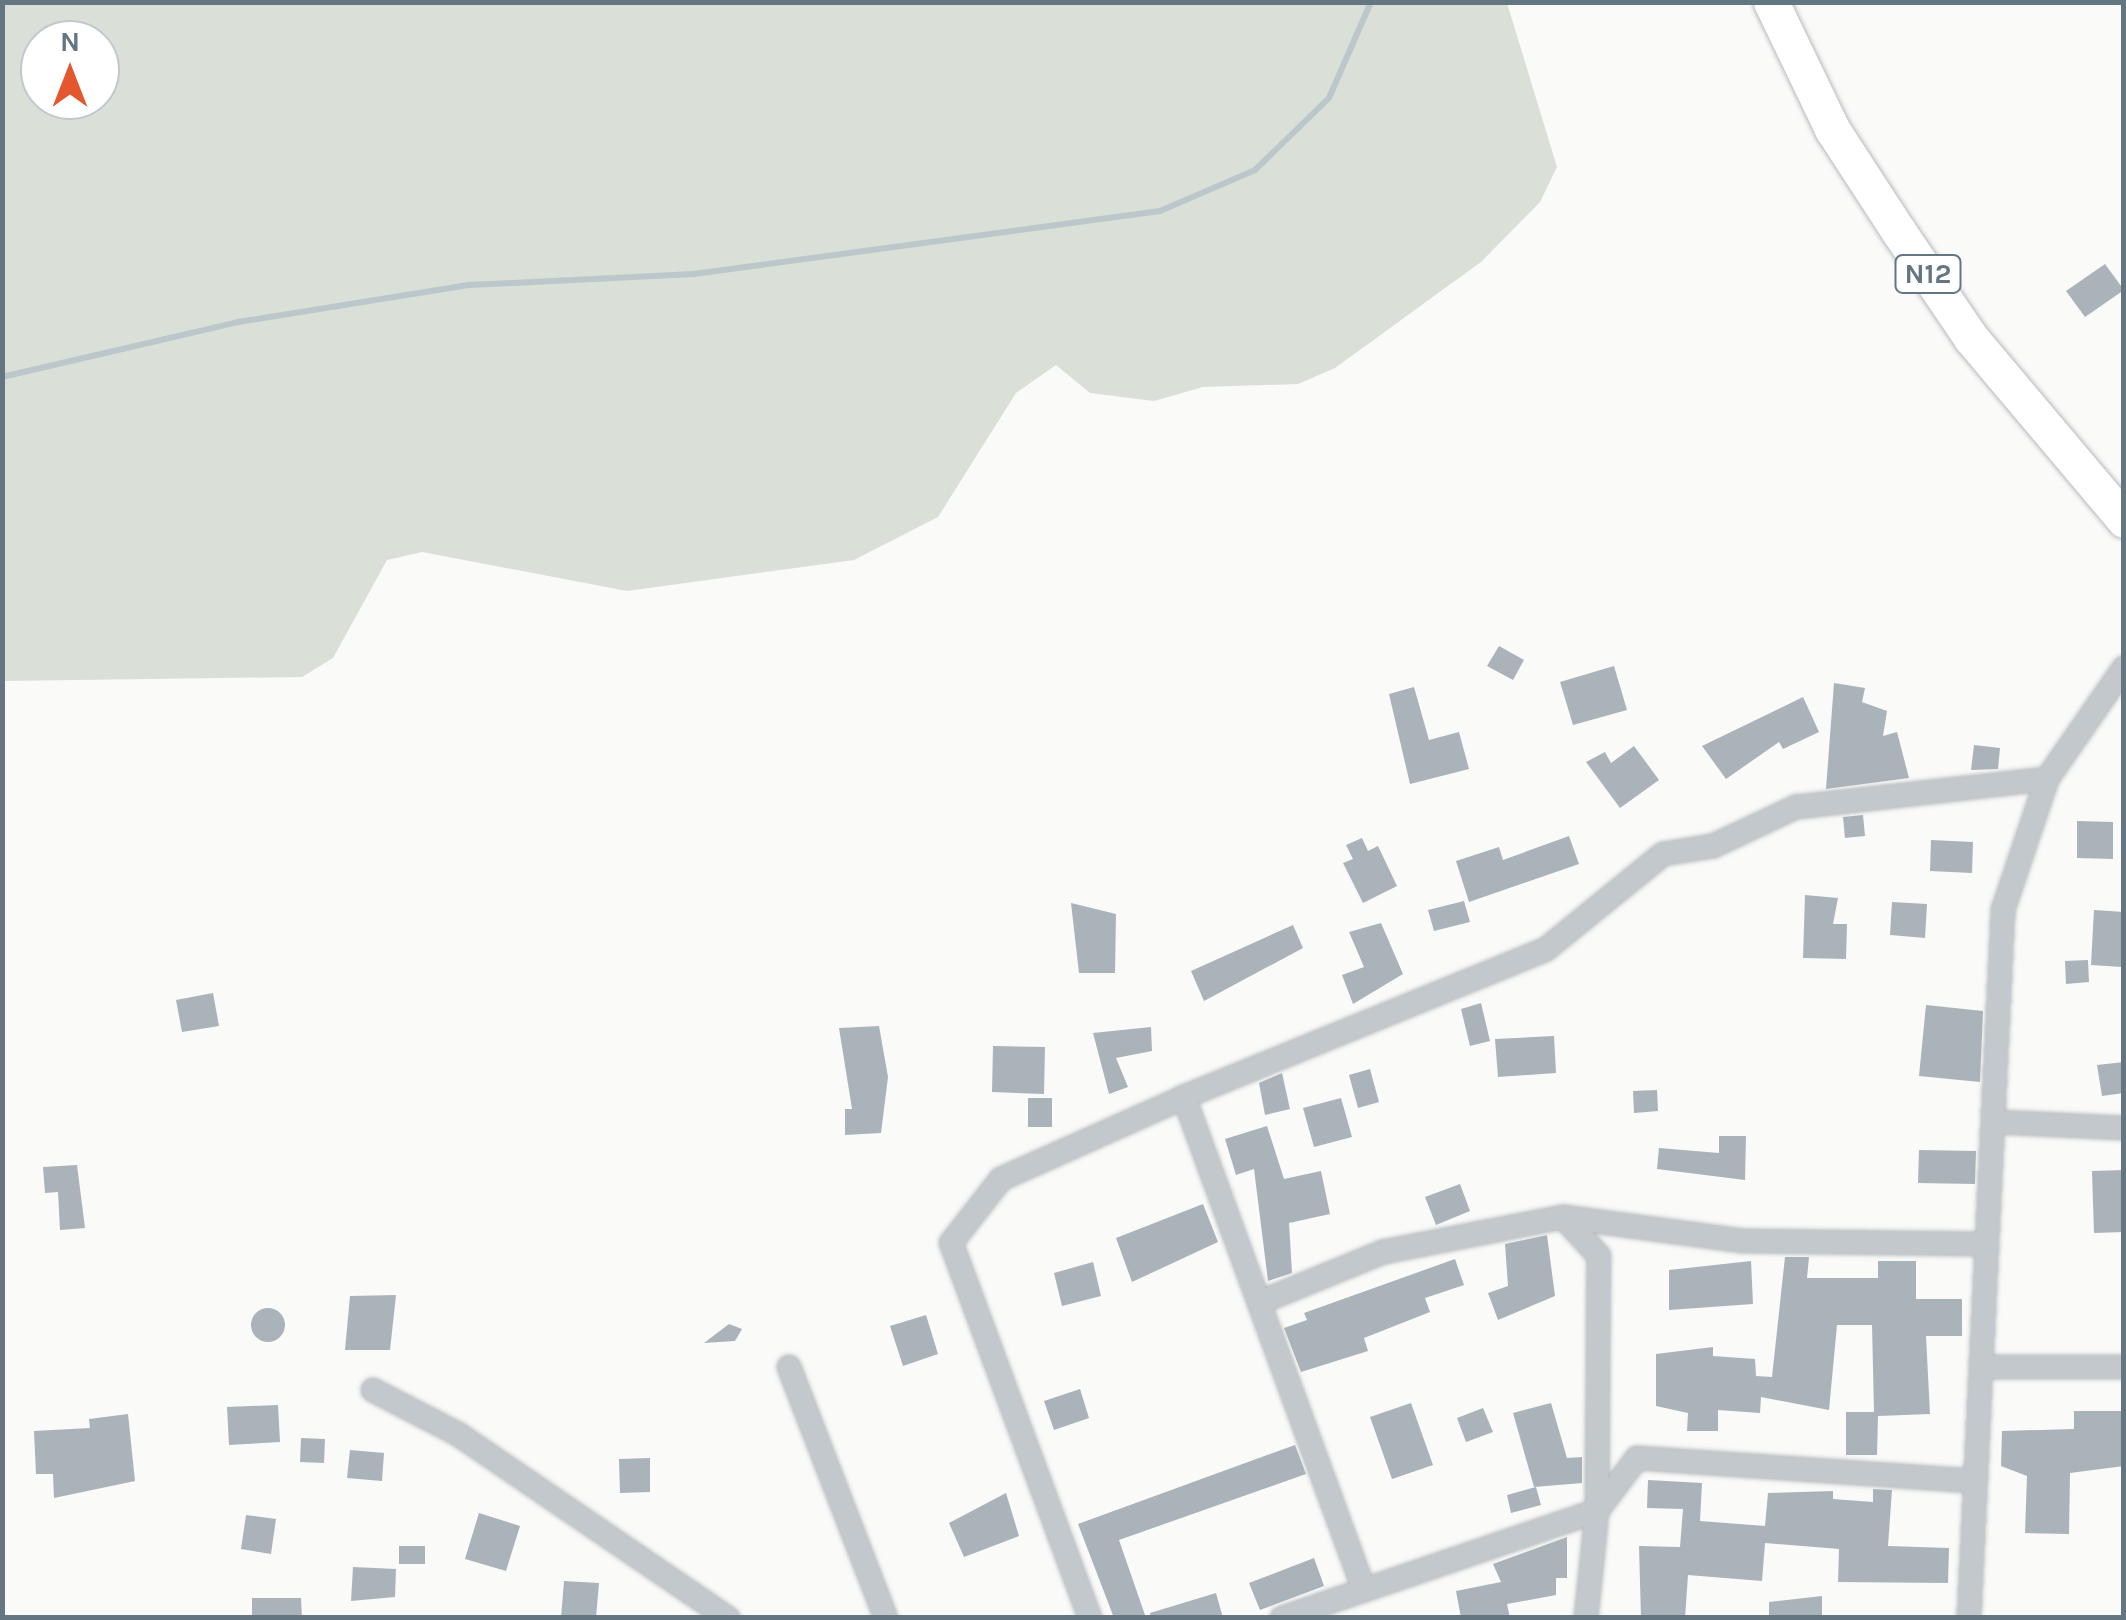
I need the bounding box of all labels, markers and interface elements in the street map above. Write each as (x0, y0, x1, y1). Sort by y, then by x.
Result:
north arrow (20, 20, 120, 120)
text: N (60, 25, 80, 58)
road number: N12 (1893, 251, 1963, 297)

